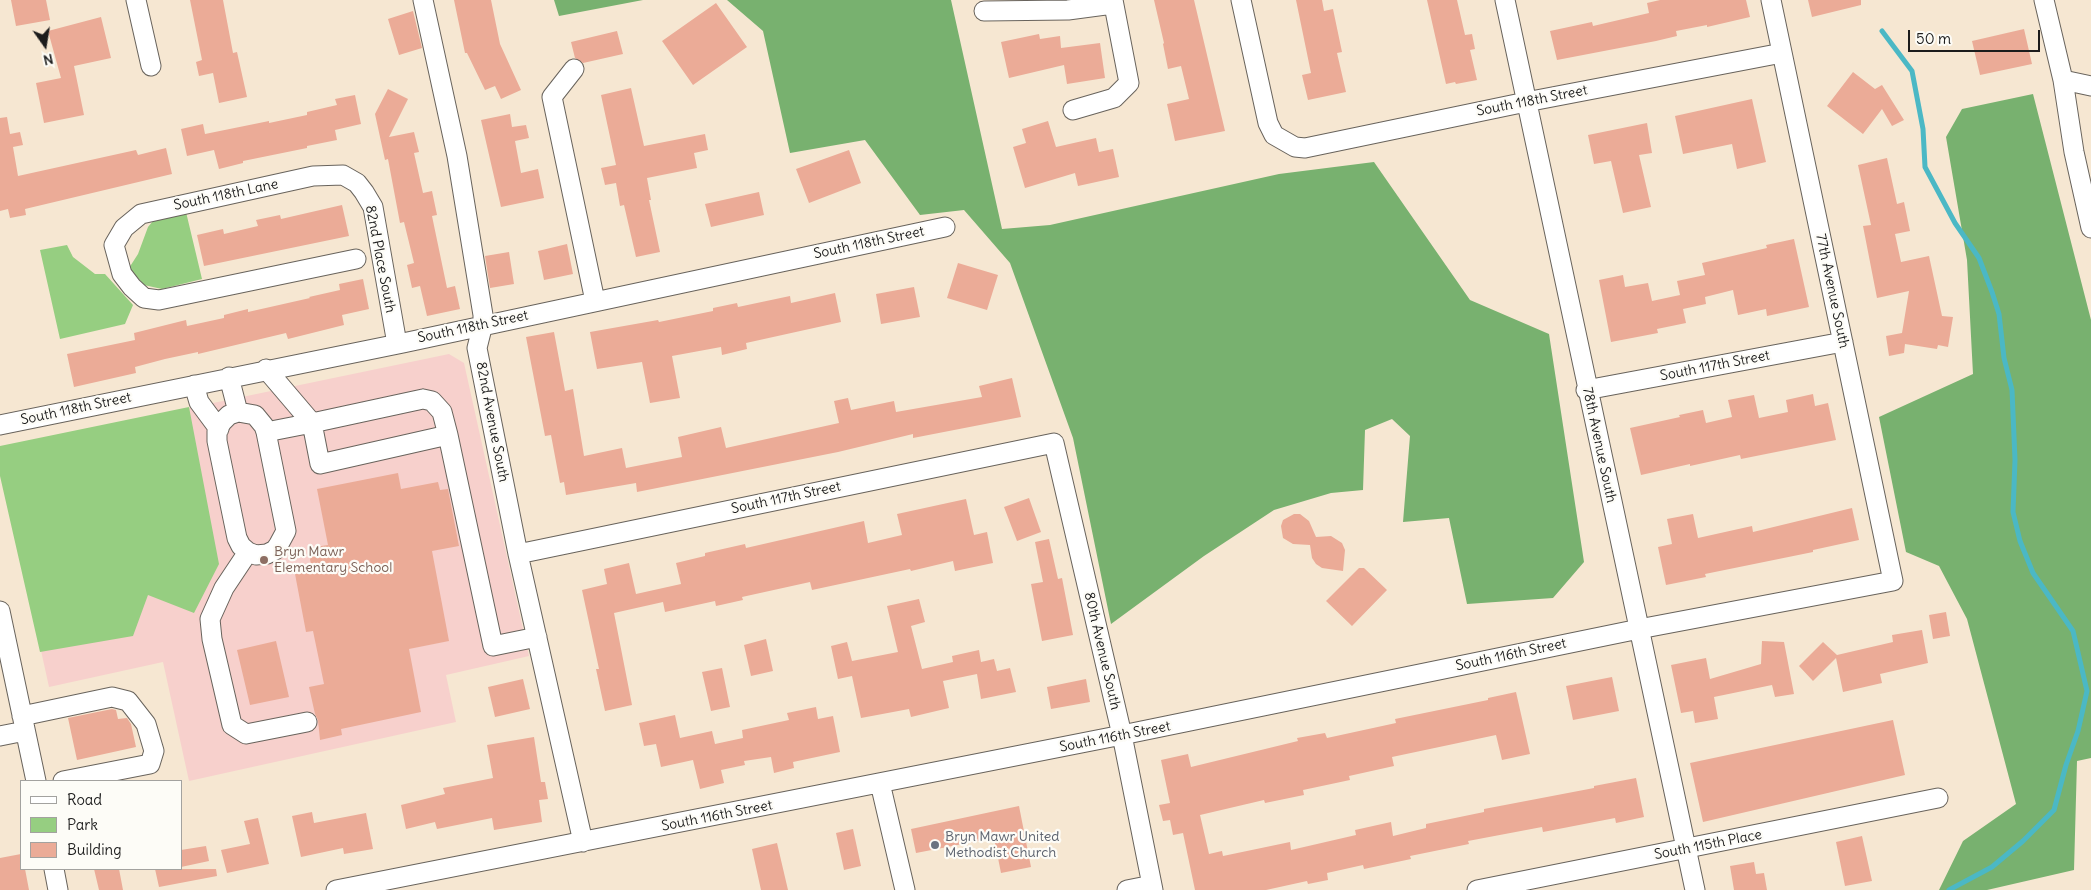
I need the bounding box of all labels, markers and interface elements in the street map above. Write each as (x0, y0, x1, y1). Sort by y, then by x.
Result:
north arrow (20, 20, 70, 70)
scale bar (1911, 20, 2044, 52)
text: 50 m (1916, 29, 1951, 48)
text: N (42, 50, 55, 69)
street label: South 118th Street (1475, 82, 1589, 120)
street label: South 118th Lane (172, 176, 280, 214)
street label: 82nd Place South (361, 204, 399, 314)
street label: South 118th Street (812, 223, 926, 263)
street label: 77th Avenue South (1812, 232, 1852, 350)
street label: South 118th Street (416, 307, 530, 347)
street label: South 117th Street (1659, 347, 1771, 385)
street label: 82nd Avenue South (472, 360, 512, 484)
street label: 78th Avenue South (1579, 386, 1619, 504)
street label: South 118th Street (19, 389, 133, 429)
street label: South 117th Street (730, 478, 842, 518)
place label: Bryn Mawr Elementary School (274, 544, 392, 576)
marker: Bryn Mawr Elementary School (258, 554, 270, 566)
street label: 80th Avenue South (1080, 591, 1124, 711)
street label: South 116th Street (1454, 635, 1568, 675)
street label: South 116th Street (1058, 718, 1172, 756)
legend (20, 780, 182, 870)
text: Road (67, 790, 102, 809)
street label: South 116th Street (660, 797, 774, 835)
text: Park (67, 815, 98, 834)
street label: South 115th Place (1653, 826, 1763, 864)
place label: Bryn Mawr United Methodist Church (945, 829, 1060, 862)
marker: Bryn Mawr United Methodist Church (929, 839, 941, 851)
text: Building (67, 840, 122, 859)

